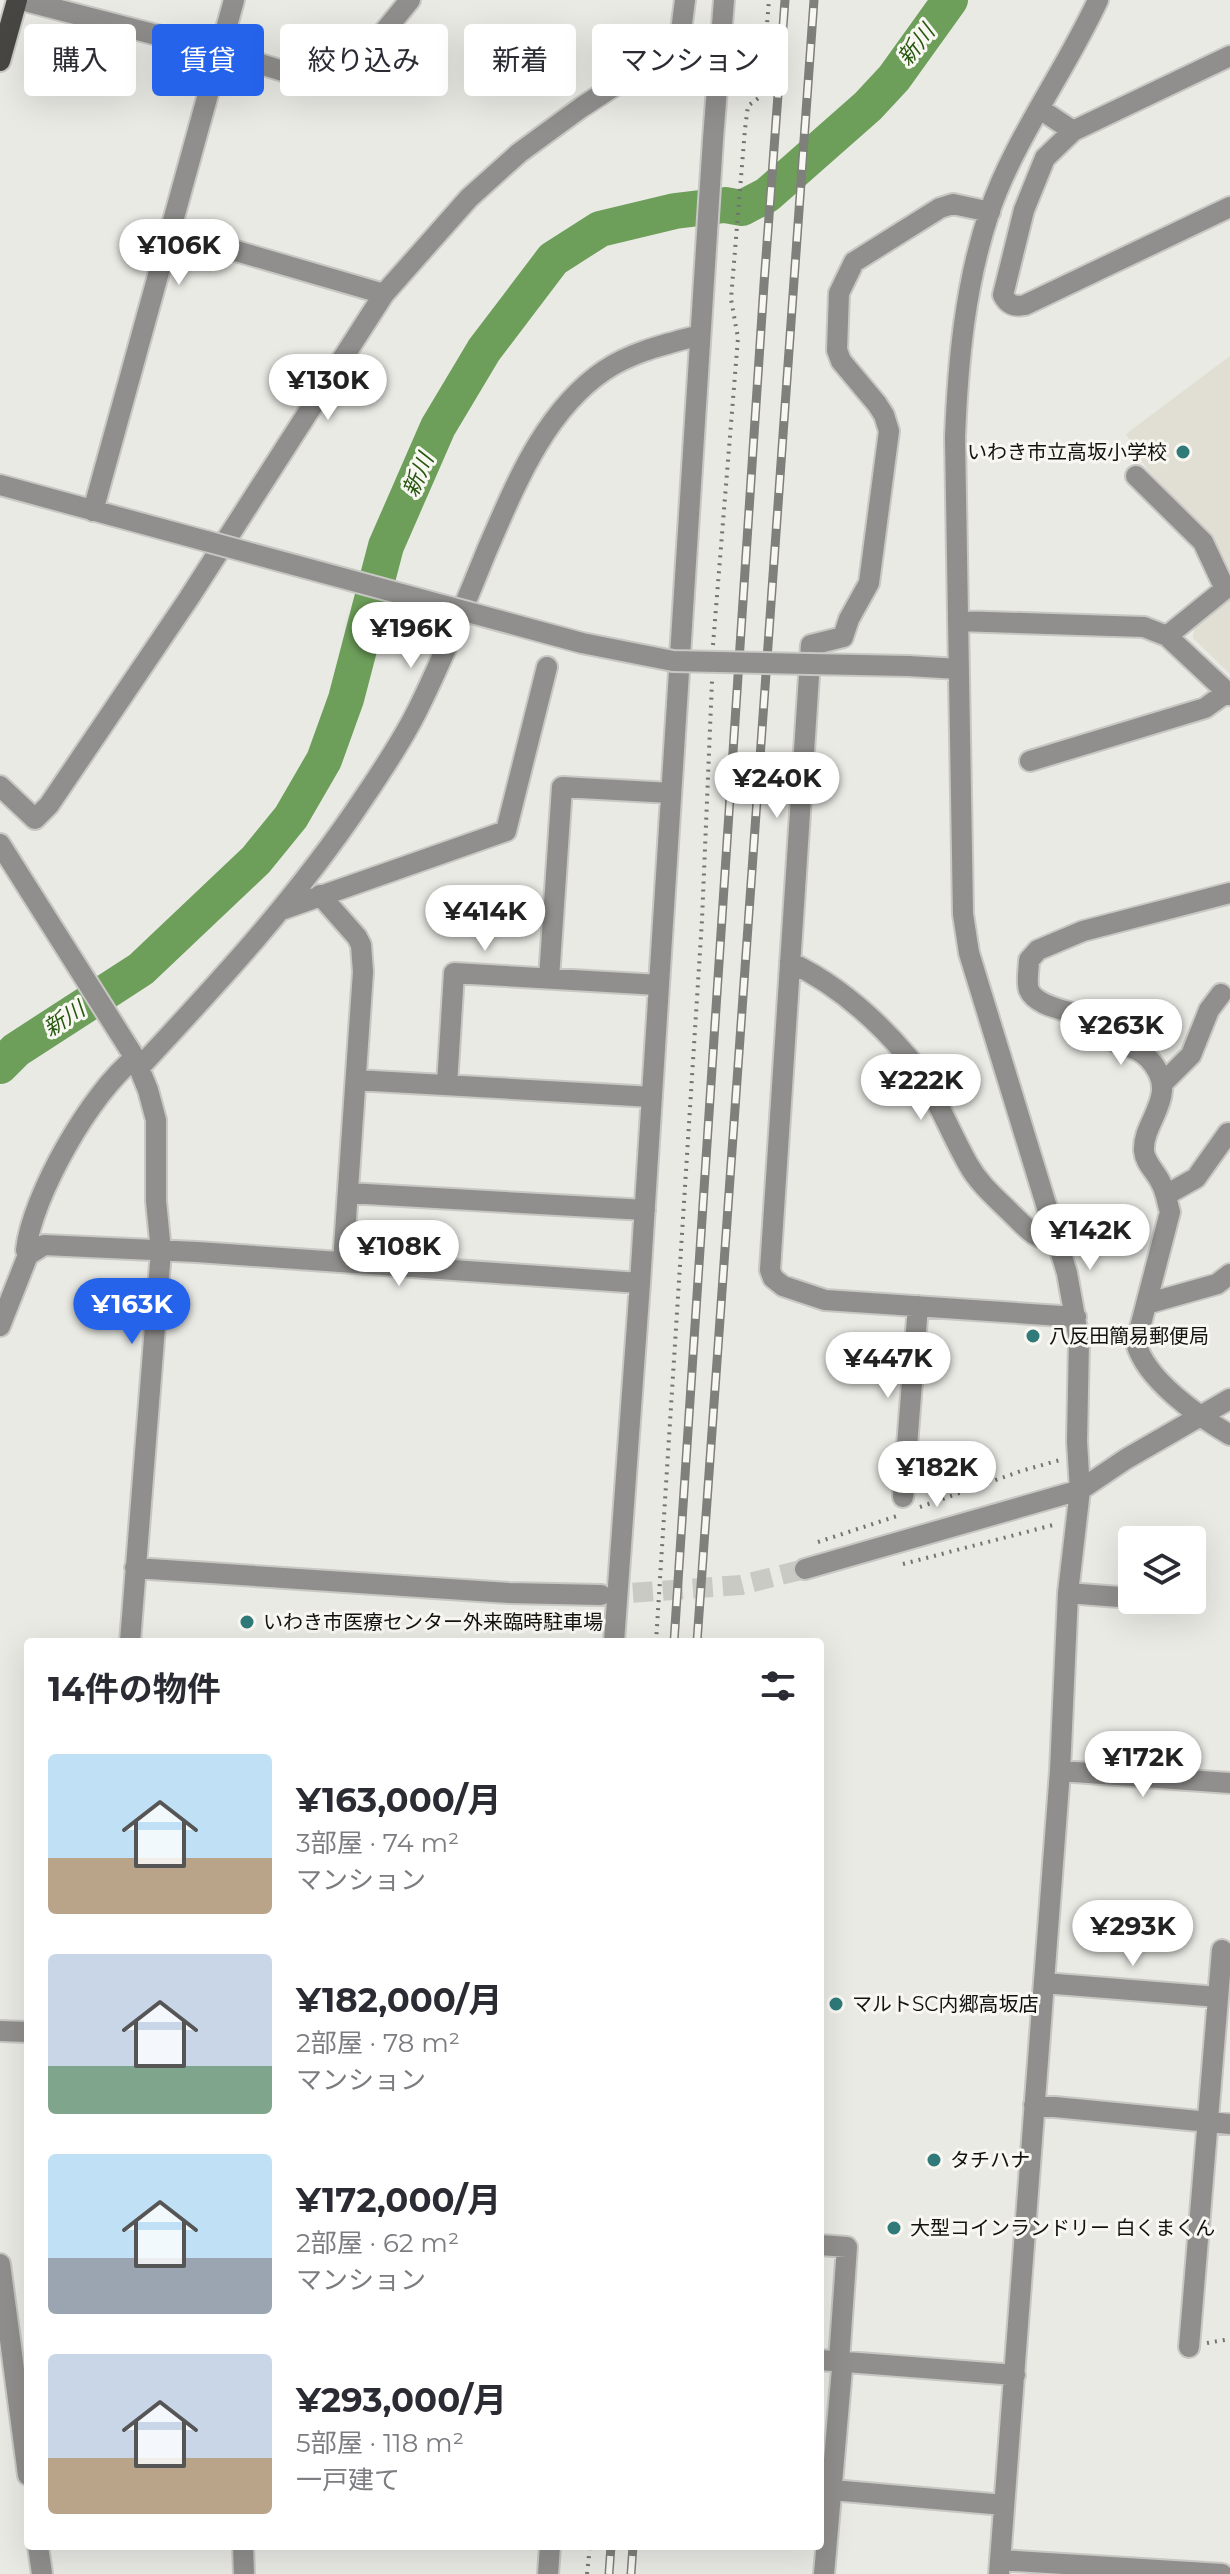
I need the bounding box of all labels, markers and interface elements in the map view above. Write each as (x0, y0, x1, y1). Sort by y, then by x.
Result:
water label: 新川 (892, 18, 941, 71)
chip: 購入 (24, 24, 136, 96)
chip: 賃貸 (152, 24, 264, 96)
chip: 絞り込み (280, 24, 448, 96)
chip: 新着 (464, 24, 576, 96)
chip: マンション (592, 24, 788, 96)
pin: ¥106K (123, 219, 235, 287)
text: ¥106K (137, 229, 221, 261)
pin: ¥130K (272, 354, 384, 422)
text: ¥130K (287, 364, 369, 396)
place label: いわき市立高坂小学校 (967, 440, 1167, 464)
marker: いわき市立高坂小学校 (1174, 443, 1192, 461)
water label: 新川 (397, 448, 440, 501)
pin: ¥196K (355, 602, 467, 670)
text: ¥196K (370, 612, 452, 644)
pin: ¥240K (721, 752, 833, 820)
text: ¥240K (732, 762, 822, 794)
pin: ¥414K (429, 885, 541, 953)
text: ¥414K (443, 895, 527, 927)
water label: 新川 (38, 995, 91, 1042)
pin: ¥263K (1065, 999, 1177, 1067)
text: ¥263K (1078, 1009, 1164, 1041)
pin: ¥222K (865, 1054, 977, 1122)
text: ¥222K (879, 1064, 963, 1096)
pin: ¥142K (1034, 1204, 1146, 1272)
text: ¥142K (1049, 1214, 1131, 1246)
pin: ¥108K (343, 1220, 455, 1288)
text: ¥108K (357, 1230, 441, 1262)
pin: ¥163K (76, 1278, 188, 1346)
text: ¥163K (91, 1288, 173, 1320)
place label: 八反田簡易郵便局 (1049, 1324, 1209, 1348)
marker: 八反田簡易郵便局 (1024, 1327, 1042, 1345)
pin: ¥447K (832, 1332, 944, 1400)
text: ¥447K (844, 1342, 932, 1374)
pin: ¥182K (881, 1441, 993, 1509)
text: ¥182K (896, 1451, 978, 1483)
map controls (1118, 1526, 1206, 1614)
button: layers (1118, 1526, 1206, 1614)
place label: いわき市医療センター外来臨時駐車場 (263, 1610, 603, 1634)
marker: いわき市医療センター外来臨時駐車場 (238, 1613, 256, 1631)
icon: filters (756, 1664, 800, 1708)
text: 14件の物件 (48, 1668, 221, 1710)
pin: ¥172K (1087, 1731, 1199, 1799)
text: ¥172K (1103, 1741, 1183, 1773)
text: ¥163,000/月 (296, 1779, 502, 1821)
icon: home (112, 1786, 208, 1882)
text: 3部屋 · 74 m² (296, 1827, 459, 1859)
text: マンション (296, 1864, 426, 1896)
pin: ¥293K (1077, 1900, 1189, 1968)
text: ¥293K (1090, 1910, 1176, 1942)
text: ¥182,000/月 (296, 1979, 503, 2021)
icon: home (112, 1986, 208, 2082)
place label: マルトSC内郷高坂店 (852, 1992, 1038, 2016)
marker: マルトSC内郷高坂店 (827, 1995, 845, 2013)
text: 2部屋 · 78 m² (296, 2027, 460, 2059)
text: マンション (296, 2064, 426, 2096)
place label: タチハナ (950, 2148, 1030, 2172)
marker: タチハナ (925, 2151, 943, 2169)
text: ¥172,000/月 (296, 2179, 501, 2221)
icon: home (112, 2186, 208, 2282)
place label: 大型コインランドリー 白くまくん (910, 2216, 1215, 2240)
marker: 大型コインランドリー 白くまくん (885, 2219, 903, 2237)
text: 2部屋 · 62 m² (296, 2227, 459, 2259)
text: マンション (296, 2264, 426, 2296)
text: ¥293,000/月 (296, 2379, 507, 2421)
icon: home (112, 2386, 208, 2482)
text: 5部屋 · 118 m² (296, 2427, 464, 2459)
text: 一戸建て (296, 2464, 400, 2496)

